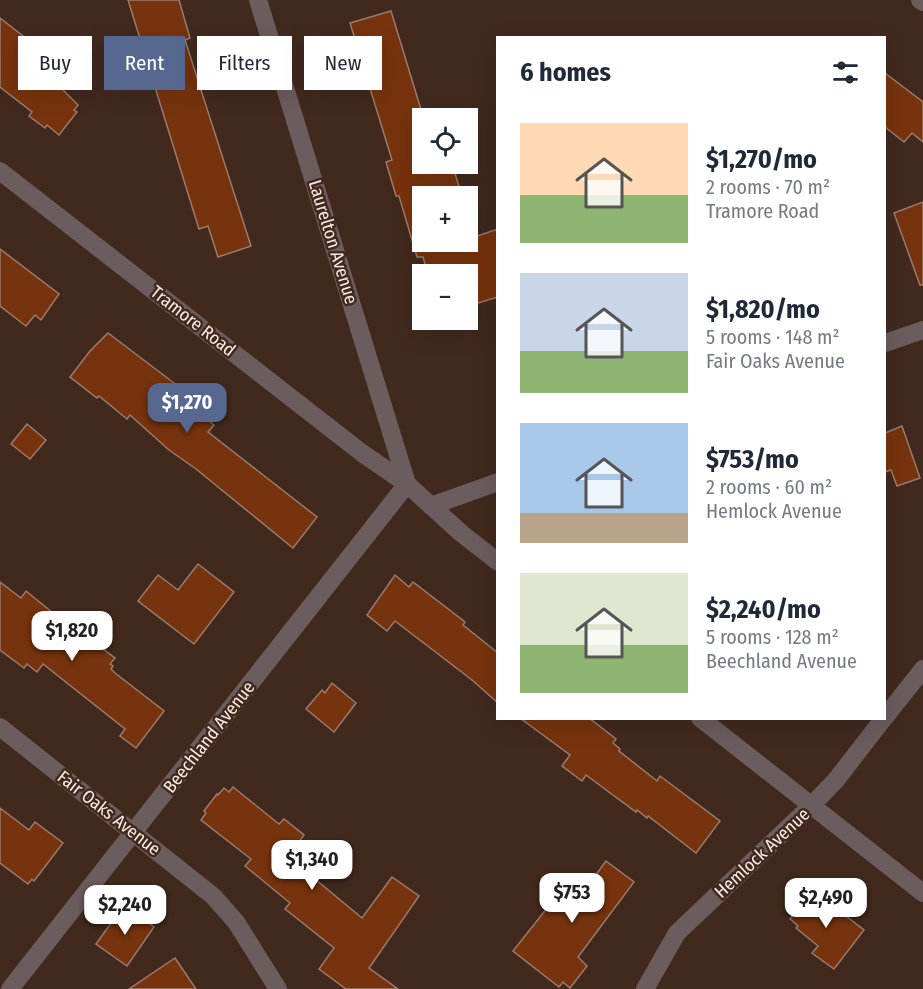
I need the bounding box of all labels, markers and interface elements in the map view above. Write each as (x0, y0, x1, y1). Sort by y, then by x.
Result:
chip: Buy (18, 36, 92, 90)
chip: Rent (104, 36, 185, 90)
chip: Filters (197, 36, 292, 90)
chip: New (304, 36, 382, 90)
icon: filters (829, 56, 862, 89)
text: 6 homes (520, 57, 611, 88)
map controls (412, 108, 478, 330)
button: locate (412, 108, 478, 174)
text: $1,270/mo (706, 144, 817, 175)
icon: home (568, 147, 640, 219)
text: 2 rooms · 70 m² (706, 175, 830, 199)
street label: Laurelton Avenue (304, 177, 362, 307)
button: + (412, 186, 478, 252)
text: Tramore Road (706, 199, 819, 223)
button: − (412, 264, 478, 330)
street label: Tramore Road (146, 281, 240, 361)
text: $1,820/mo (706, 294, 820, 325)
icon: home (568, 297, 640, 369)
text: 5 rooms · 148 m² (706, 325, 840, 349)
text: Fair Oaks Avenue (706, 349, 845, 373)
pin: $1,270 (138, 383, 236, 434)
text: $1,270 (162, 390, 212, 414)
text: $753/mo (706, 444, 799, 475)
icon: home (568, 447, 640, 519)
text: 2 rooms · 60 m² (706, 475, 832, 499)
text: Hemlock Avenue (706, 499, 842, 523)
text: $2,240/mo (706, 594, 821, 625)
icon: home (568, 597, 640, 669)
pin: $1,820 (23, 611, 121, 662)
text: $1,820 (46, 618, 98, 642)
text: 5 rooms · 128 m² (706, 625, 839, 649)
text: Beechland Avenue (706, 649, 857, 673)
street label: Beechland Avenue (159, 677, 260, 797)
street label: Fair Oaks Avenue (53, 766, 165, 860)
street label: Hemlock Avenue (710, 803, 814, 903)
pin: $1,340 (263, 840, 361, 891)
text: $1,340 (285, 847, 339, 871)
pin: $753 (536, 873, 608, 924)
pin: $2,490 (777, 878, 875, 929)
text: $753 (553, 880, 591, 904)
pin: $2,240 (76, 885, 174, 936)
text: $2,490 (799, 885, 853, 909)
text: $2,240 (98, 892, 152, 916)

